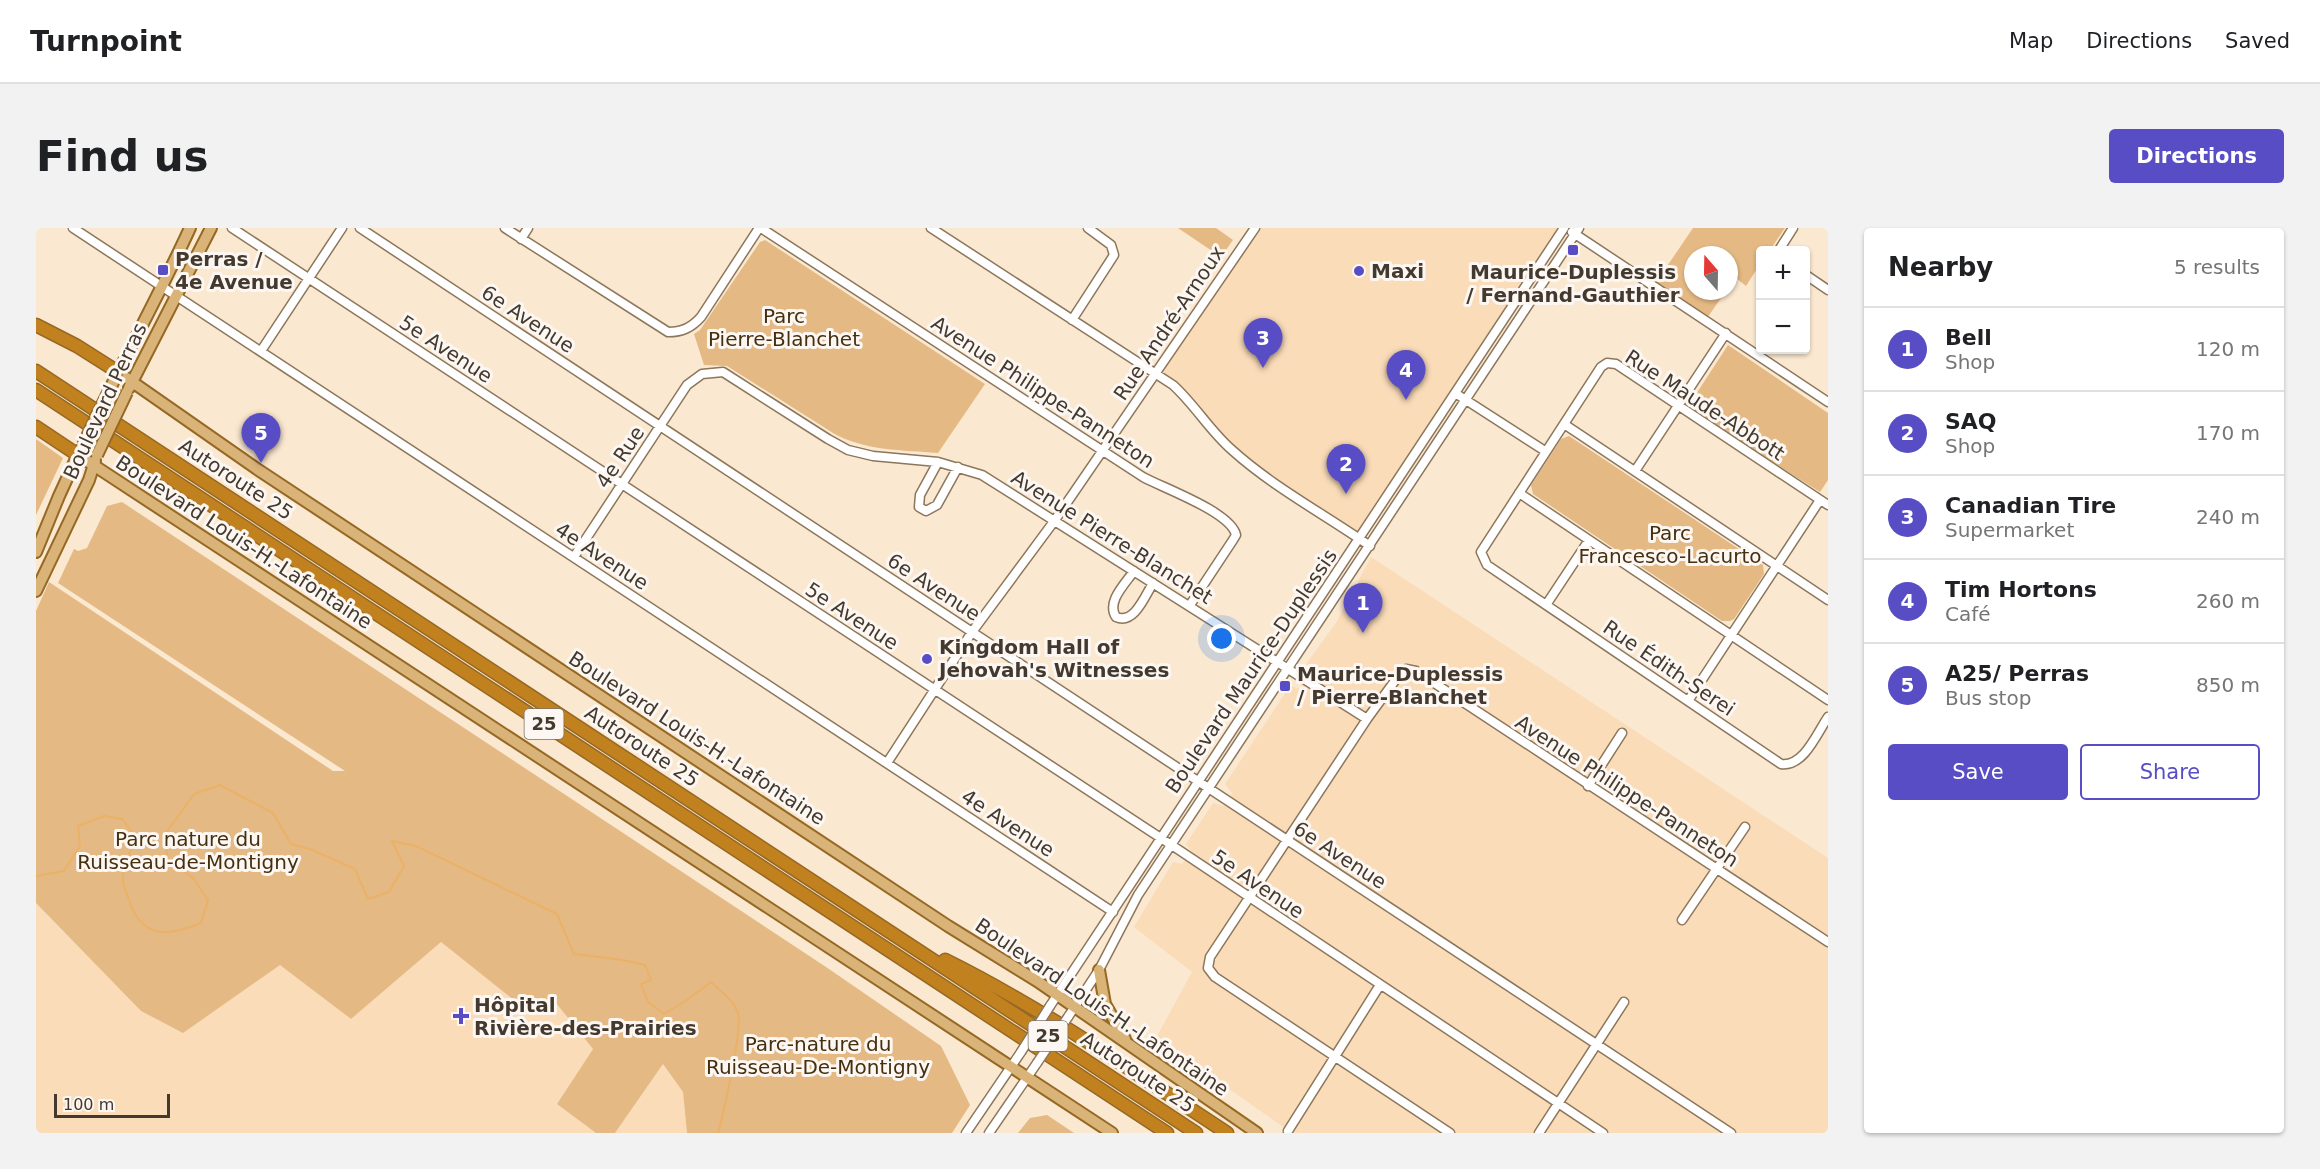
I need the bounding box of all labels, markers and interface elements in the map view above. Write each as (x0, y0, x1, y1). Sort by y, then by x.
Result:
text: Turnpoint (30, 25, 182, 58)
text: Map (2009, 29, 2053, 53)
text: Directions (2086, 29, 2192, 53)
text: Saved (2225, 29, 2290, 53)
button: Directions (2109, 129, 2284, 183)
text: Find us (36, 132, 209, 181)
street label: Rue André-Arnoux (1108, 241, 1230, 405)
marker: Maurice-Duplessis / Fernand-Gauthier (1566, 243, 1580, 257)
north arrow (1684, 246, 1738, 300)
map controls (1756, 246, 1810, 354)
button: + (1756, 246, 1810, 300)
place label: Perras / 4e Avenue (175, 247, 293, 294)
text: Nearby (1888, 252, 1993, 282)
text: 5 results (2174, 255, 2260, 279)
place label: Maxi (1371, 259, 1424, 283)
place label: Maurice-Duplessis / Fernand-Gauthier (1466, 260, 1680, 307)
marker: Perras / 4e Avenue (156, 263, 170, 277)
marker: Maxi (1352, 264, 1366, 278)
street label: 6e Avenue (477, 280, 579, 358)
button: − (1756, 300, 1810, 354)
park label: Parc Pierre-Blanchet (708, 304, 860, 351)
street label: 5e Avenue (395, 310, 497, 388)
street label: Avenue Philippe-Panneton (927, 311, 1159, 473)
pin: 3 (1244, 318, 1282, 368)
street label: Boulevard Perras (58, 319, 152, 483)
text: Bell (1945, 325, 1992, 350)
text: 1 (1901, 337, 1914, 361)
text: 120 m (2196, 337, 2260, 361)
street label: Rue Maude-Abbott (1621, 344, 1789, 466)
pin: 4 (1386, 350, 1426, 400)
text: Shop (1945, 350, 1995, 374)
text: SAQ (1945, 409, 1997, 434)
pin: 5 (242, 414, 280, 463)
text: 2 (1901, 421, 1914, 445)
text: 170 m (2196, 421, 2260, 445)
street label: 4e Rue (591, 422, 649, 492)
street label: Autoroute 25 (174, 433, 298, 525)
text: Shop (1945, 434, 1995, 458)
pin: 2 (1326, 444, 1366, 494)
street label: Boulevard Louis-H.-Lafontaine (111, 450, 377, 634)
street label: Avenue Pierre-Blanchet (1007, 465, 1217, 609)
text: Canadian Tire (1945, 493, 2116, 518)
text: 3 (1901, 505, 1914, 529)
text: 240 m (2196, 505, 2260, 529)
street label: 4e Avenue (551, 517, 653, 595)
text: Supermarket (1945, 518, 2074, 542)
park label: Parc Francesco-Lacurto (1578, 521, 1762, 568)
street label: Boulevard Maurice-Duplessis (1160, 544, 1342, 798)
street label: 6e Avenue (883, 548, 985, 626)
street label: 5e Avenue (801, 577, 903, 655)
text: Tim Hortons (1945, 577, 2097, 602)
pin: 1 (1344, 584, 1382, 633)
text: 4 (1901, 589, 1914, 613)
text: 260 m (2196, 589, 2260, 613)
text: Café (1945, 602, 1991, 626)
street label: Rue Édith-Serei (1599, 615, 1739, 721)
your location (1207, 624, 1236, 653)
place label: Kingdom Hall of Jehovah's Witnesses (937, 635, 1169, 682)
street label: Boulevard Louis-H.-Lafontaine (564, 646, 830, 830)
marker: Kingdom Hall of Jehovah's Witnesses (920, 652, 934, 666)
text: A25/ Perras (1945, 661, 2089, 686)
place label: Maurice-Duplessis / Pierre-Blanchet (1297, 662, 1503, 709)
text: 5 (1901, 673, 1914, 697)
text: 850 m (2196, 673, 2260, 697)
marker: Maurice-Duplessis / Pierre-Blanchet (1278, 679, 1292, 693)
text: Bus stop (1945, 686, 2031, 710)
street label: Autoroute 25 (580, 700, 704, 792)
road number: 25 (524, 709, 564, 739)
street label: Avenue Philippe-Panneton (1511, 710, 1743, 872)
button: Save (1888, 744, 2068, 800)
button: Share (2080, 744, 2260, 800)
street label: 4e Avenue (957, 784, 1059, 862)
street label: 6e Avenue (1289, 816, 1391, 894)
park label: Parc nature du Ruisseau-de-Montigny (77, 827, 299, 874)
street label: 5e Avenue (1207, 844, 1309, 924)
street label: Boulevard Louis-H.-Lafontaine (971, 913, 1233, 1101)
place label: Hôpital Rivière-des-Prairies (474, 993, 697, 1040)
marker: Hôpital Rivière-des-Prairies (452, 1007, 470, 1025)
road number: 25 (1028, 1021, 1068, 1051)
street label: Autoroute 25 (1076, 1026, 1200, 1118)
park label: Parc-nature du Ruisseau-De-Montigny (706, 1032, 930, 1079)
scale bar (54, 1091, 170, 1118)
text: 100 m (63, 1095, 114, 1114)

